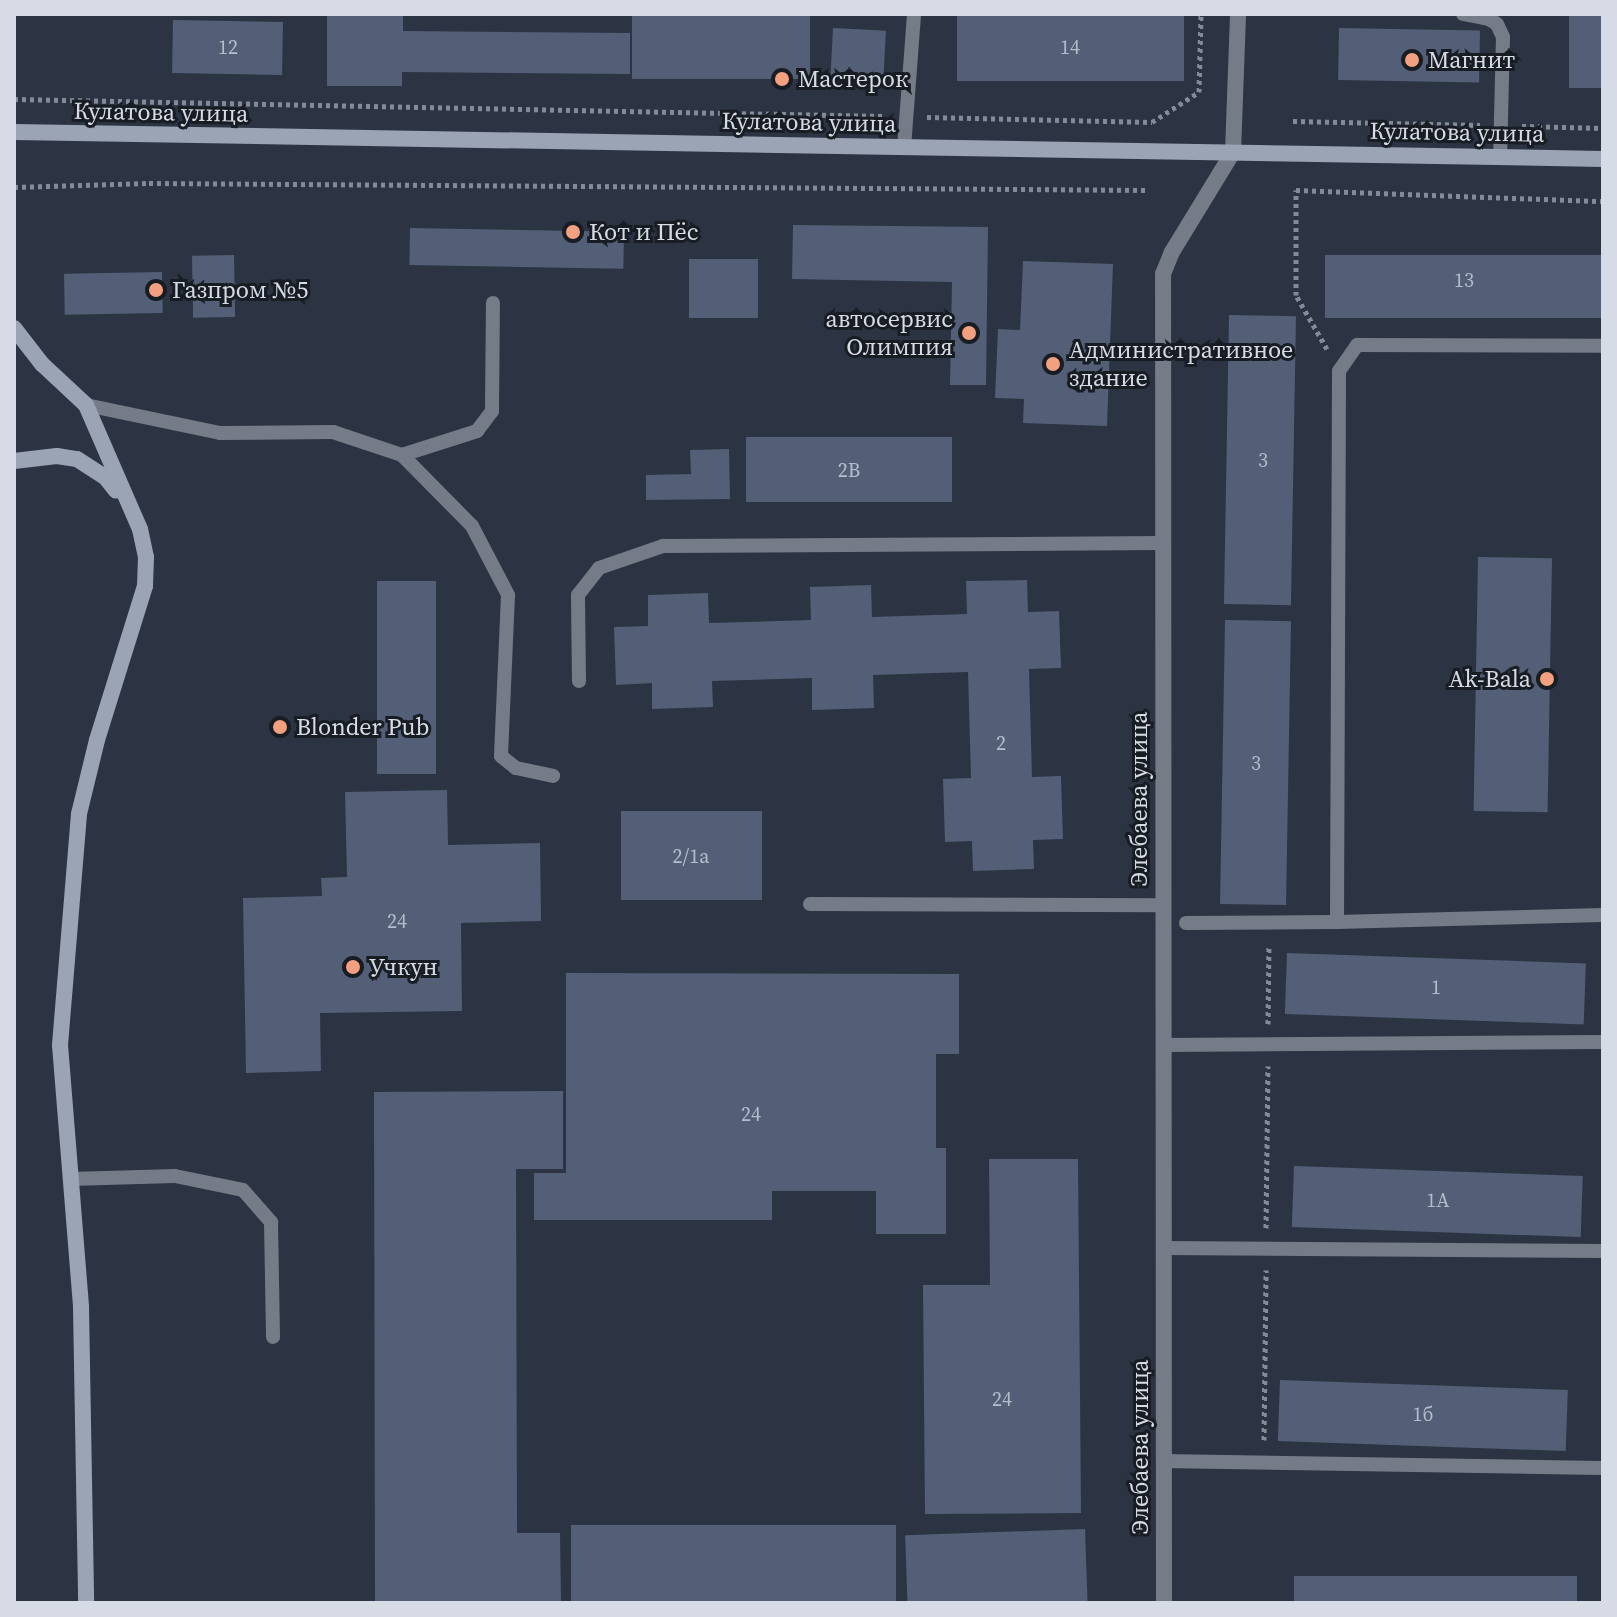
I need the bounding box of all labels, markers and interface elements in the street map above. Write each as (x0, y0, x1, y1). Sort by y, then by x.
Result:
house number: 12 (218, 35, 238, 59)
house number: 14 (1060, 35, 1080, 59)
place label: Магнит (1428, 46, 1515, 74)
marker: Магнит (1403, 51, 1421, 69)
place label: Мастерок (798, 65, 908, 93)
marker: Мастерок (773, 70, 791, 88)
street label: Кулатова улица (73, 96, 249, 128)
street label: Кулатова улица (721, 106, 897, 138)
street label: Кулатова улица (1369, 116, 1545, 148)
place label: Кот и Пёс (589, 218, 699, 246)
marker: Кот и Пёс (564, 223, 582, 241)
house number: 13 (1454, 268, 1474, 292)
place label: Газпром №5 (172, 276, 309, 304)
marker: Газпром №5 (147, 281, 165, 299)
place label: автосервис Олимпия (826, 305, 953, 361)
marker: автосервис Олимпия (960, 324, 978, 342)
place label: Административное здание (1069, 336, 1293, 392)
marker: Административное здание (1044, 355, 1062, 373)
house number: 3 (1258, 448, 1268, 472)
house number: 2В (838, 458, 860, 482)
place label: Ak-Bala (1449, 665, 1531, 693)
marker: Ak-Bala (1538, 670, 1556, 688)
street label: Элебаева улица (1125, 711, 1153, 887)
place label: Blonder Pub (296, 713, 429, 741)
marker: Blonder Pub (271, 718, 289, 736)
house number: 2 (996, 731, 1006, 755)
house number: 3 (1251, 751, 1261, 775)
house number: 2/1а (673, 844, 709, 868)
house number: 24 (387, 909, 407, 933)
place label: Учкун (369, 953, 438, 981)
marker: Учкун (344, 958, 362, 976)
house number: 1 (1431, 975, 1441, 999)
house number: 24 (741, 1102, 761, 1126)
house number: 1А (1426, 1188, 1450, 1212)
street label: Элебаева улица (1126, 1359, 1154, 1535)
house number: 24 (992, 1387, 1012, 1411)
house number: 1б (1413, 1402, 1433, 1426)

